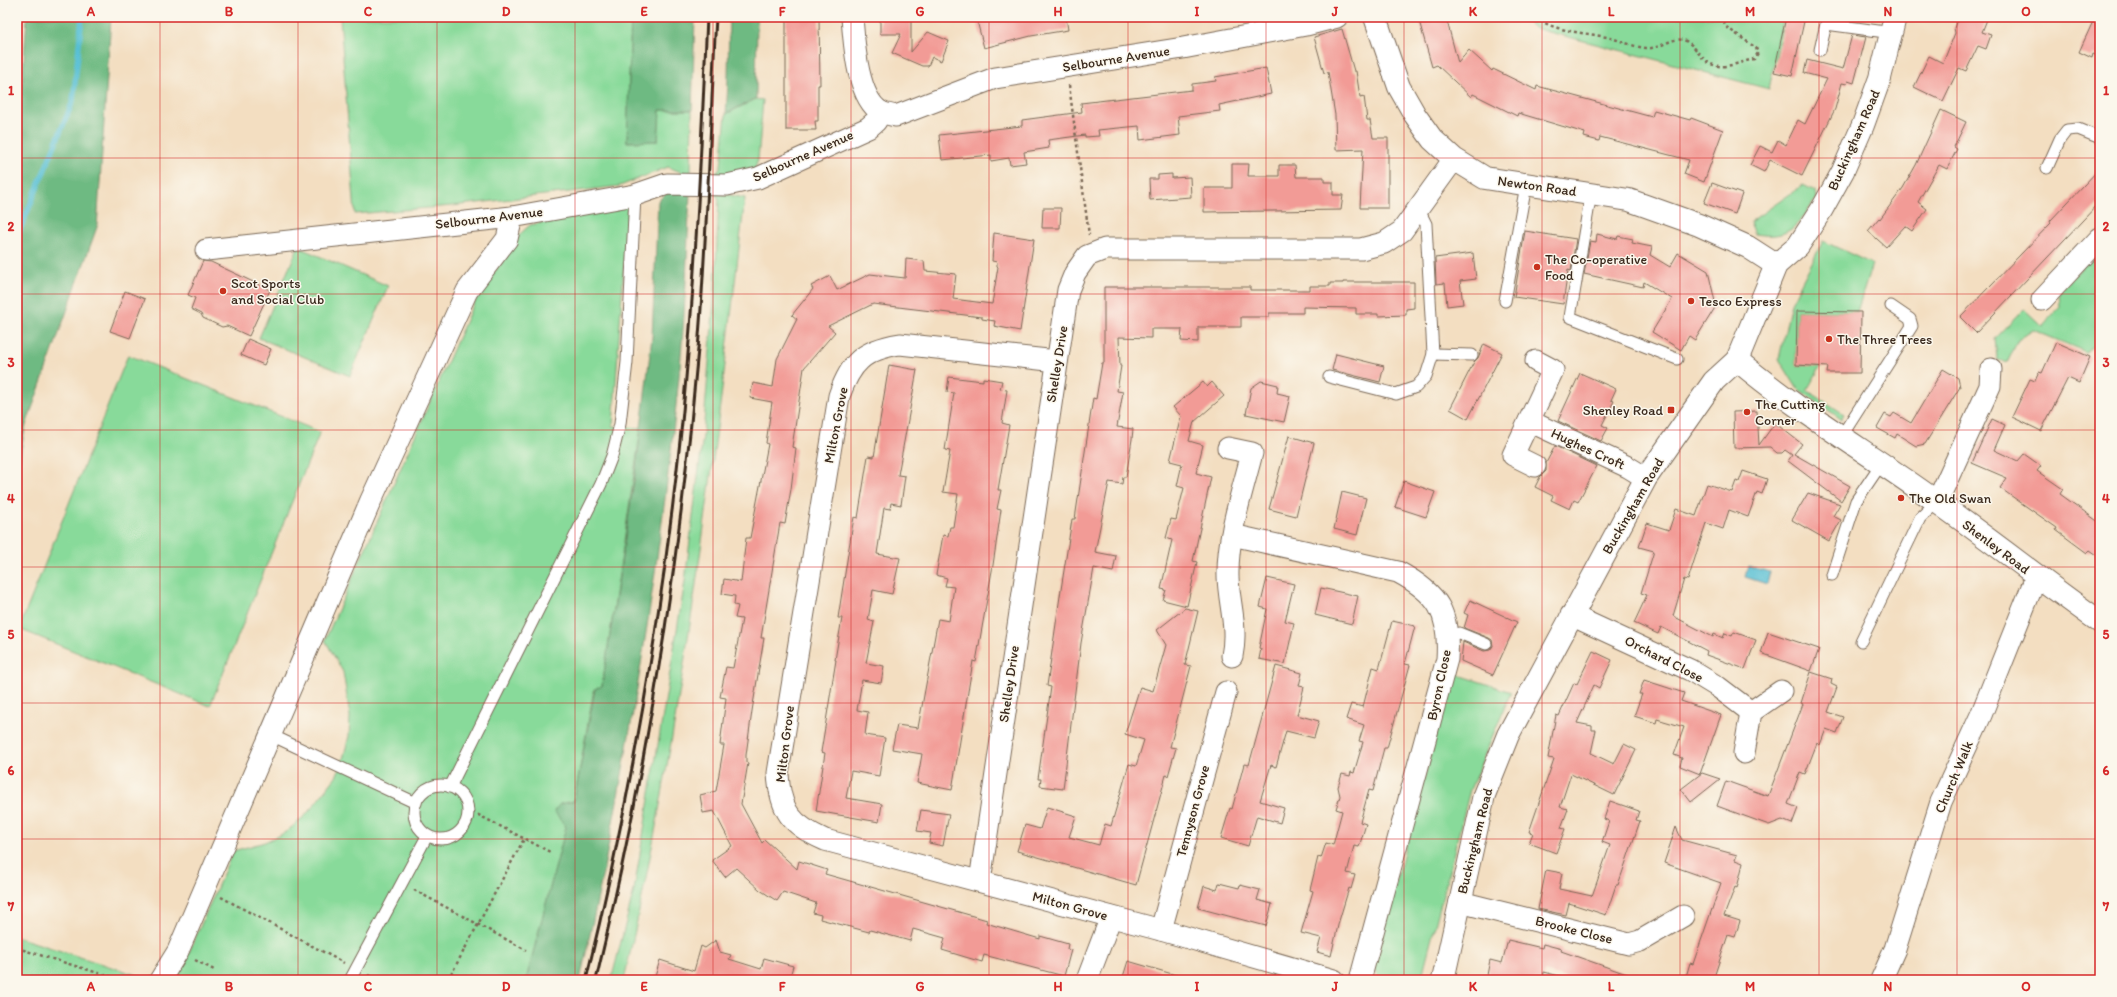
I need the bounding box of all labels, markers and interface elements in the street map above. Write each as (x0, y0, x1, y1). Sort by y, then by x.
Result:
text: A (86, 4, 96, 19)
text: B (225, 4, 234, 19)
text: C (364, 4, 373, 19)
text: D (502, 4, 511, 19)
text: E (640, 4, 648, 19)
text: F (779, 4, 786, 19)
text: G (916, 4, 925, 19)
text: H (1054, 4, 1063, 19)
text: I (1195, 4, 1200, 19)
text: J (1331, 4, 1339, 19)
text: K (1469, 4, 1478, 19)
text: L (1608, 4, 1615, 19)
text: M (1745, 4, 1755, 19)
text: N (1884, 4, 1893, 19)
text: O (2021, 4, 2031, 19)
street label: Selbourne Avenue (1061, 42, 1171, 76)
text: 1 (8, 83, 14, 98)
text: 1 (2103, 83, 2109, 98)
street label: Buckingham Road (1824, 87, 1884, 193)
street label: Selbourne Avenue (750, 126, 856, 186)
street label: Newton Road (1496, 172, 1578, 200)
street label: Selbourne Avenue (434, 203, 544, 233)
text: 2 (8, 219, 15, 234)
text: 2 (2103, 219, 2110, 234)
place label: The Co-operative Food (1545, 251, 1648, 284)
marker: The Co-operative Food (1532, 262, 1542, 272)
place label: Scot Sports and Social Club (231, 275, 324, 308)
marker: Scot Sports and Social Club (218, 286, 228, 296)
place label: Tesco Express (1699, 293, 1782, 310)
marker: Tesco Express (1686, 296, 1696, 306)
street label: Shelley Drive (1043, 324, 1072, 404)
place label: The Three Trees (1837, 331, 1932, 348)
marker: The Three Trees (1824, 334, 1834, 344)
text: 3 (7, 355, 15, 370)
text: 3 (2102, 355, 2110, 370)
street label: Milton Grove (820, 385, 852, 465)
place label: The Cutting Corner (1755, 396, 1826, 429)
place label: Shenley Road (1583, 402, 1663, 419)
marker: Shenley Road (1666, 405, 1676, 415)
marker: The Cutting Corner (1742, 407, 1752, 417)
street label: Hughes Croft (1548, 424, 1628, 474)
street label: Buckingham Road (1598, 454, 1668, 557)
place label: The Old Swan (1909, 490, 1992, 507)
text: 4 (7, 491, 15, 506)
text: 4 (2102, 491, 2110, 506)
marker: The Old Swan (1896, 493, 1906, 503)
street label: Shenley Road (1959, 516, 2034, 578)
text: 5 (8, 627, 15, 642)
text: 5 (2103, 627, 2110, 642)
street label: Orchard Close (1622, 632, 1706, 686)
street label: Shelley Drive (995, 644, 1023, 724)
street label: Byron Close (1423, 648, 1455, 722)
street label: Milton Grove (772, 704, 798, 783)
street label: Church Walk (1931, 738, 1977, 816)
text: 6 (8, 763, 15, 778)
street label: Tennyson Grove (1173, 763, 1214, 859)
text: 6 (2103, 763, 2110, 778)
street label: Buckingham Road (1454, 786, 1496, 896)
street label: Milton Grove (1030, 888, 1110, 924)
text: 7 (7, 899, 15, 914)
text: 7 (2102, 899, 2110, 914)
street label: Brooke Close (1534, 912, 1615, 948)
text: A (86, 979, 96, 994)
text: B (225, 979, 234, 994)
text: C (364, 979, 373, 994)
text: D (502, 979, 511, 994)
text: E (640, 979, 648, 994)
text: F (779, 979, 786, 994)
text: G (916, 979, 925, 994)
text: H (1054, 979, 1063, 994)
text: I (1195, 979, 1200, 994)
text: J (1331, 979, 1339, 994)
text: K (1469, 979, 1478, 994)
text: L (1608, 979, 1615, 994)
text: M (1745, 979, 1755, 994)
text: N (1884, 979, 1893, 994)
text: O (2021, 979, 2031, 994)

